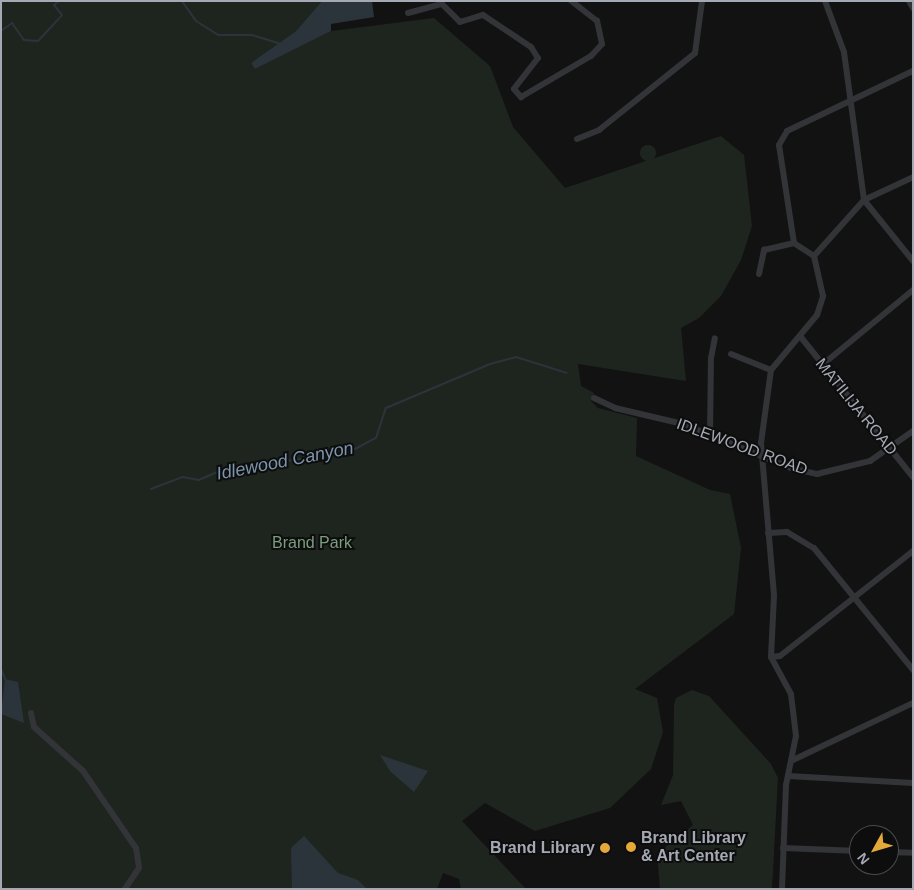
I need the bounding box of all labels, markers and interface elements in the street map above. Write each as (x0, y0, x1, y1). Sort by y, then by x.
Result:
street label: MATILIJA ROAD (811, 354, 901, 460)
street label: IDLEWOOD ROAD (674, 414, 810, 480)
water label: Idlewood Canyon (215, 437, 355, 485)
park label: Brand Park (272, 533, 352, 553)
north arrow (849, 825, 899, 875)
place label: Brand Library & Art Center (641, 828, 746, 866)
place label: Brand Library (490, 838, 595, 858)
marker: Brand Library & Art Center (625, 841, 637, 853)
marker: Brand Library (599, 842, 611, 854)
text: N (854, 850, 873, 868)

